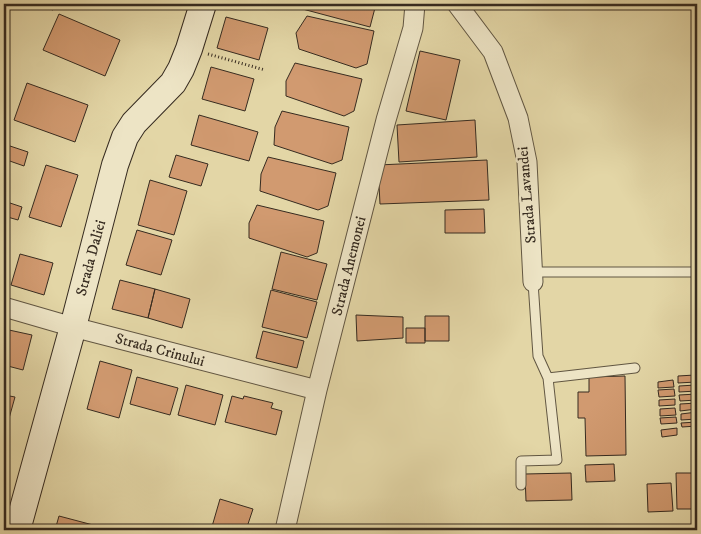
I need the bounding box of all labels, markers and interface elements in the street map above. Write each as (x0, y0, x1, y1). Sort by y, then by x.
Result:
street label: Strada Lavandei (513, 146, 541, 244)
street label: Strada Anemonei (327, 214, 371, 318)
street label: Strada Daliei (72, 218, 110, 298)
street label: Strada Crinului (113, 329, 207, 371)

